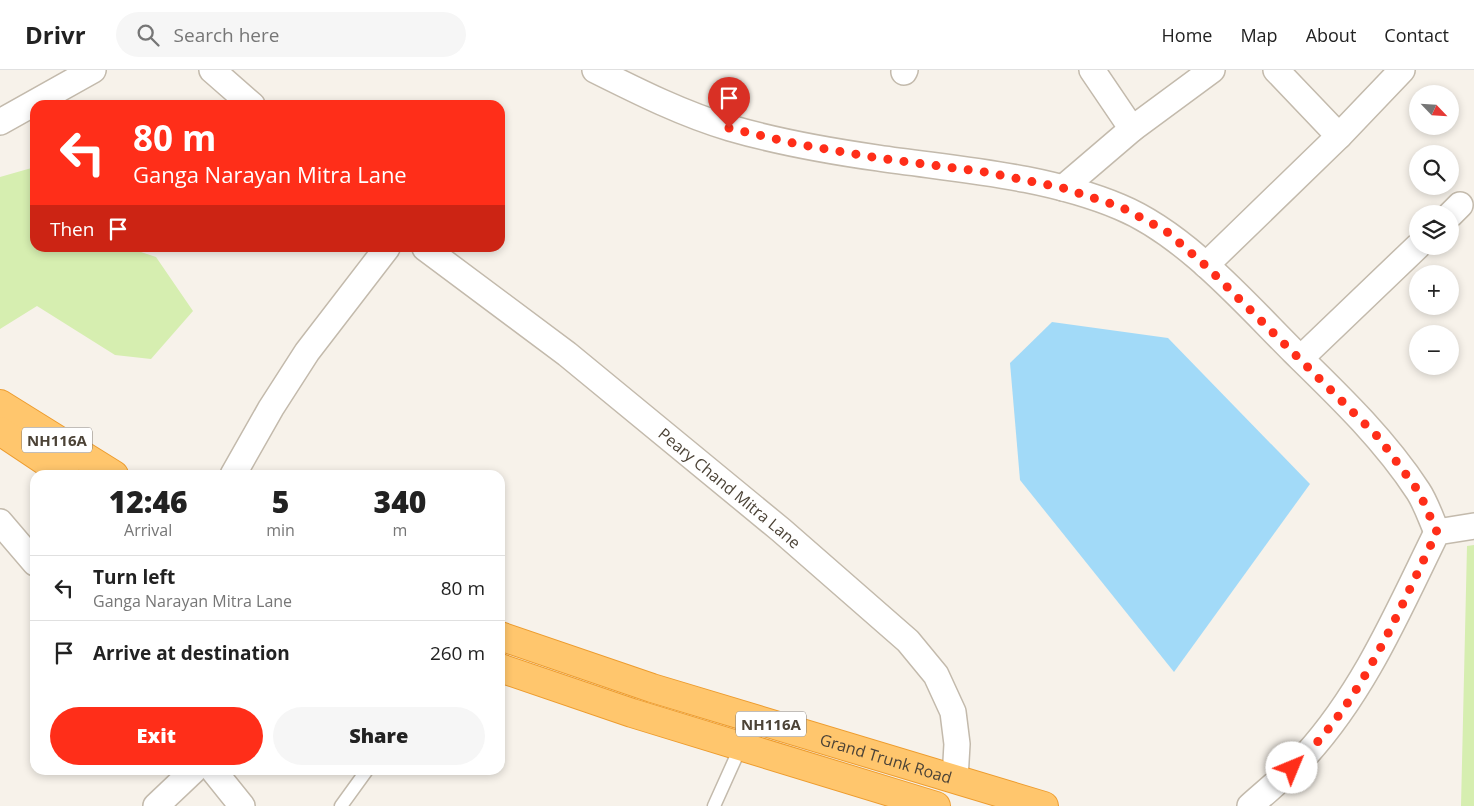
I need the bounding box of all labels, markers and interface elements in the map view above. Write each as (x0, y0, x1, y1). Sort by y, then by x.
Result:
search box (116, 12, 466, 57)
text: Drivr (25, 18, 86, 51)
icon: search (134, 21, 162, 49)
text: Search here (174, 22, 279, 48)
text: Home (1162, 23, 1212, 47)
text: Map (1240, 23, 1278, 47)
text: About (1306, 23, 1356, 47)
text: Contact (1384, 23, 1449, 47)
pin (708, 77, 750, 128)
icon: arrive (715, 84, 743, 112)
north arrow (1409, 85, 1459, 135)
map controls (1409, 85, 1459, 375)
text: 80 m (133, 114, 216, 161)
icon: left (50, 120, 115, 185)
button: search (1409, 145, 1459, 195)
text: Ganga Narayan Mitra Lane (133, 159, 407, 189)
button: layers (1409, 205, 1459, 255)
icon: arrive (104, 215, 132, 243)
text: Then (50, 216, 94, 242)
button: + (1409, 265, 1459, 315)
button: − (1409, 325, 1459, 375)
street label: Peary Chand Mitra Lane (654, 423, 806, 553)
road number: NH116A (22, 428, 92, 452)
text: 12:46 (109, 481, 188, 522)
text: 5 (272, 481, 289, 522)
text: 340 (374, 481, 426, 522)
text: Arrival (124, 519, 172, 541)
text: min (266, 519, 295, 541)
text: m (393, 519, 407, 541)
text: Turn left (93, 564, 175, 590)
icon: left (50, 574, 78, 602)
text: 80 m (441, 575, 485, 601)
text: Ganga Narayan Mitra Lane (93, 590, 292, 612)
icon: arrive (50, 639, 78, 667)
text: Arrive at destination (93, 640, 290, 666)
text: 260 m (430, 640, 485, 666)
button: Exit (50, 707, 263, 765)
button: Share (273, 707, 485, 765)
road number: NH116A (736, 712, 806, 736)
street label: Grand Trunk Road (817, 728, 955, 789)
position arrow (1265, 741, 1317, 793)

